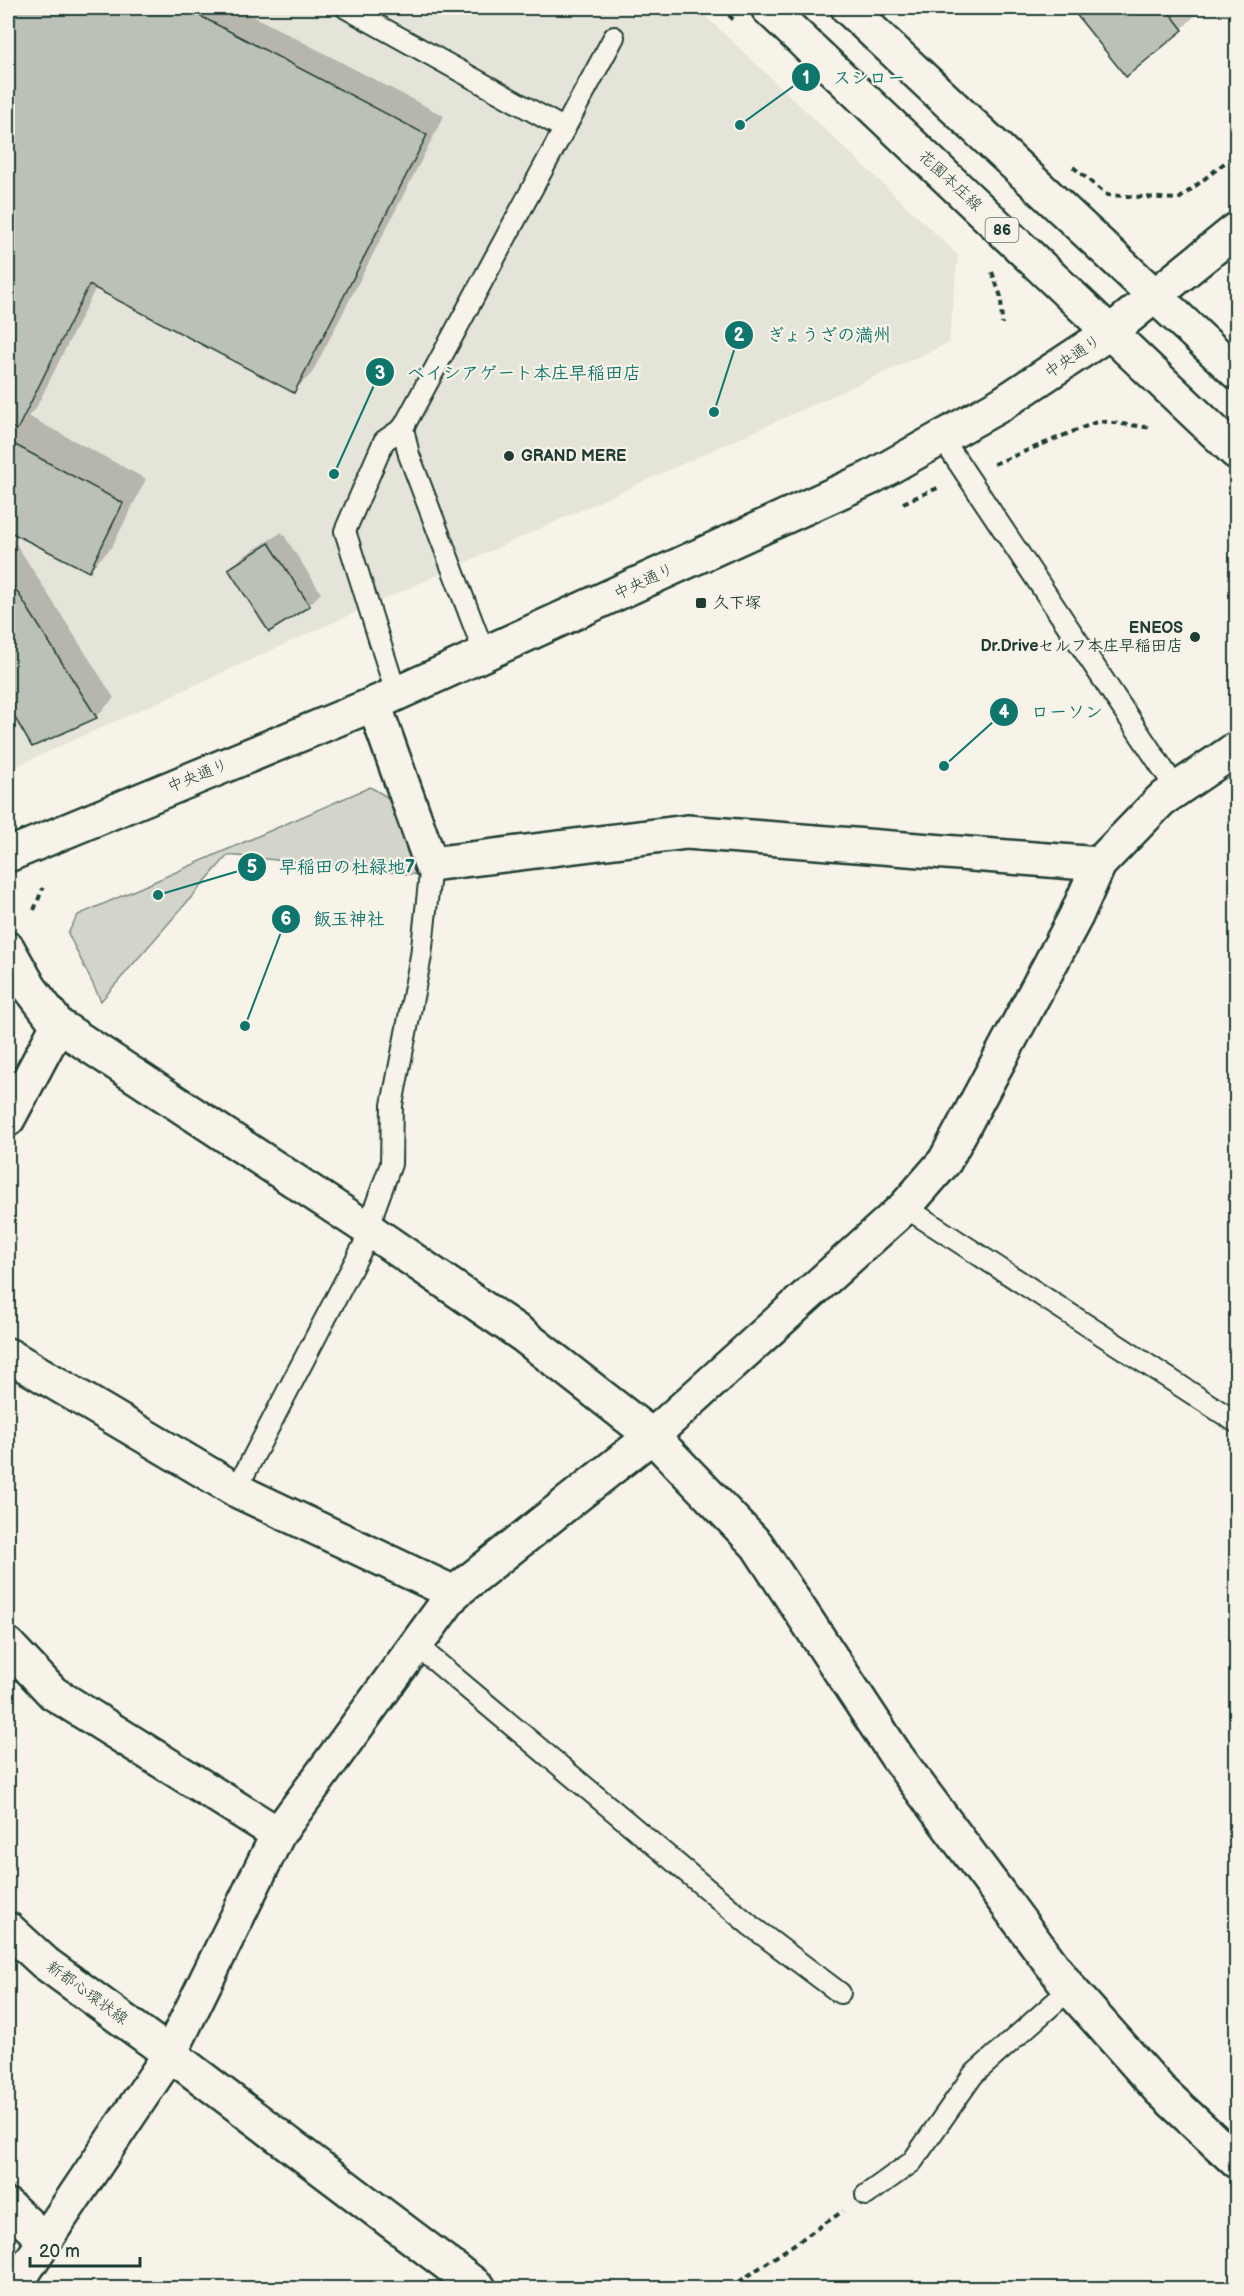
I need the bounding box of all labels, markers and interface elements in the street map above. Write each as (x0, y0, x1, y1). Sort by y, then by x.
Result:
callout: スシロー (791, 59, 917, 95)
text: 1 (802, 68, 810, 89)
text: スシロー (833, 68, 905, 89)
street label: 花園本庄線 (914, 147, 986, 215)
road number: 86 (986, 218, 1018, 242)
callout: ぎょうざの満州 (724, 317, 904, 353)
text: 2 (734, 325, 745, 346)
text: ぎょうざの満州 (767, 325, 891, 346)
street label: 中央通り (1041, 331, 1105, 383)
callout: ベイシアゲート本庄早稲田店 (365, 354, 653, 390)
text: 3 (375, 363, 385, 384)
text: ベイシアゲート本庄早稲田店 (407, 363, 641, 384)
place label: GRAND MERE (521, 447, 627, 466)
marker: GRAND MERE (502, 449, 516, 463)
street label: 中央通り (611, 560, 677, 604)
place label: 久下塚 (713, 594, 761, 613)
marker: 久下塚 (694, 596, 708, 610)
place label: ENEOS Dr.Driveセルフ本庄早稲田店 (980, 619, 1183, 656)
marker: ENEOS Dr.Driveセルフ本庄早稲田店 (1188, 630, 1202, 644)
callout: ローソン (989, 694, 1115, 730)
text: 4 (999, 702, 1010, 723)
text: ローソン (1031, 702, 1103, 723)
street label: 中央通り (165, 755, 231, 797)
callout: 早稲田の杜緑地7 (237, 849, 427, 885)
text: 5 (247, 857, 257, 878)
text: 早稲田の杜緑地7 (279, 857, 415, 878)
callout: 飯玉神社 (271, 901, 397, 937)
text: 6 (281, 909, 292, 930)
text: 飯玉神社 (313, 909, 385, 930)
street label: 新都心環状線 (43, 1957, 131, 2029)
scale bar (30, 2230, 140, 2268)
text: 20 m (39, 2241, 80, 2262)

